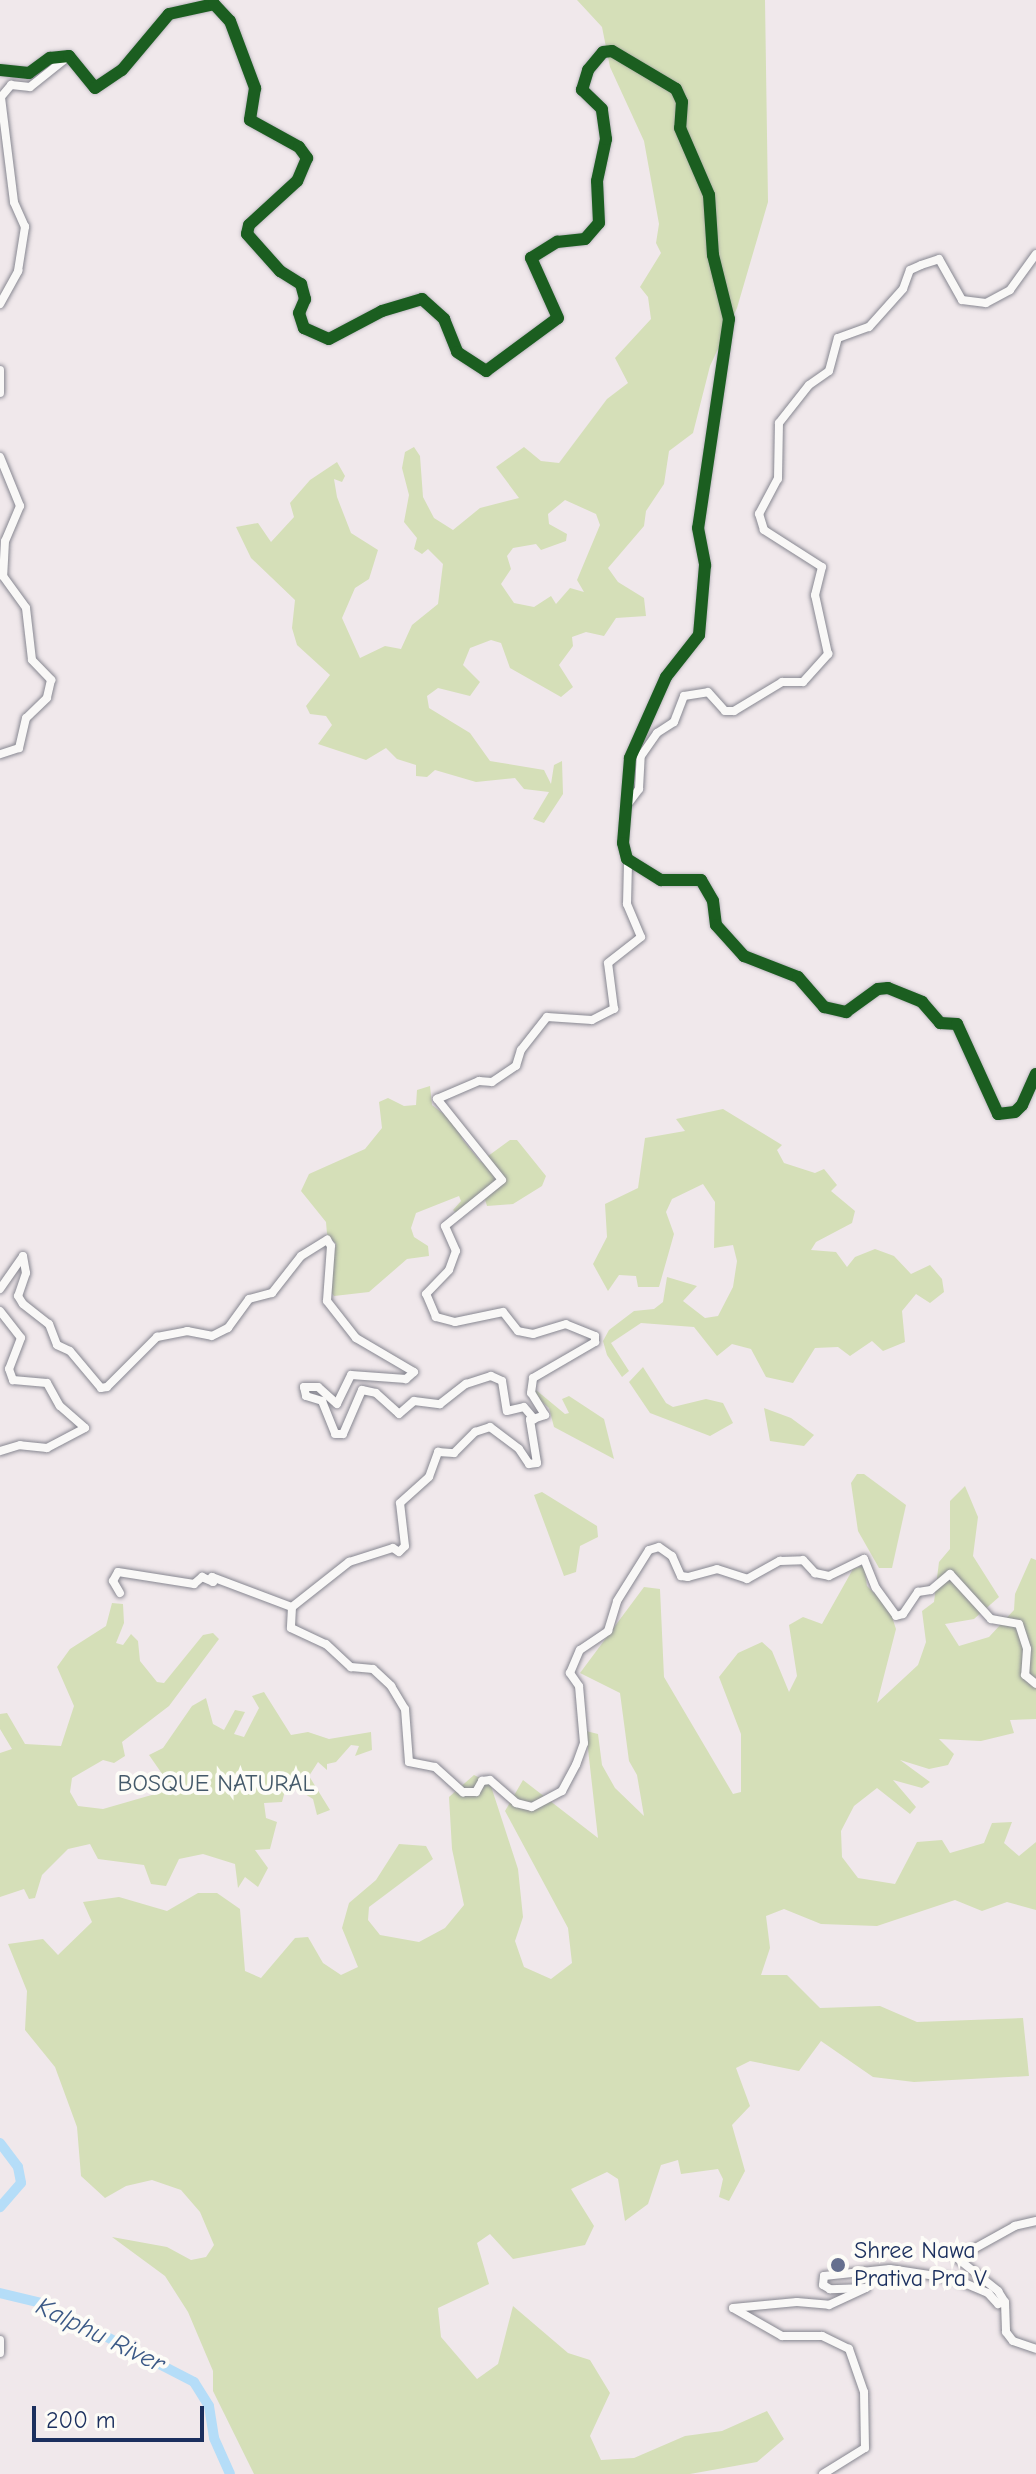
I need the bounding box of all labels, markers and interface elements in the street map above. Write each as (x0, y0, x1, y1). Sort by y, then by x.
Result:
park label: BOSQUE NATURAL (118, 1770, 314, 1798)
place label: Shree Nawa Prativa Pra V (854, 2237, 987, 2293)
marker: Shree Nawa Prativa Pra V (829, 2256, 847, 2274)
water label: Kalphu River (31, 2291, 169, 2381)
scale bar (36, 2390, 208, 2440)
text: 200 m (46, 2406, 116, 2434)

